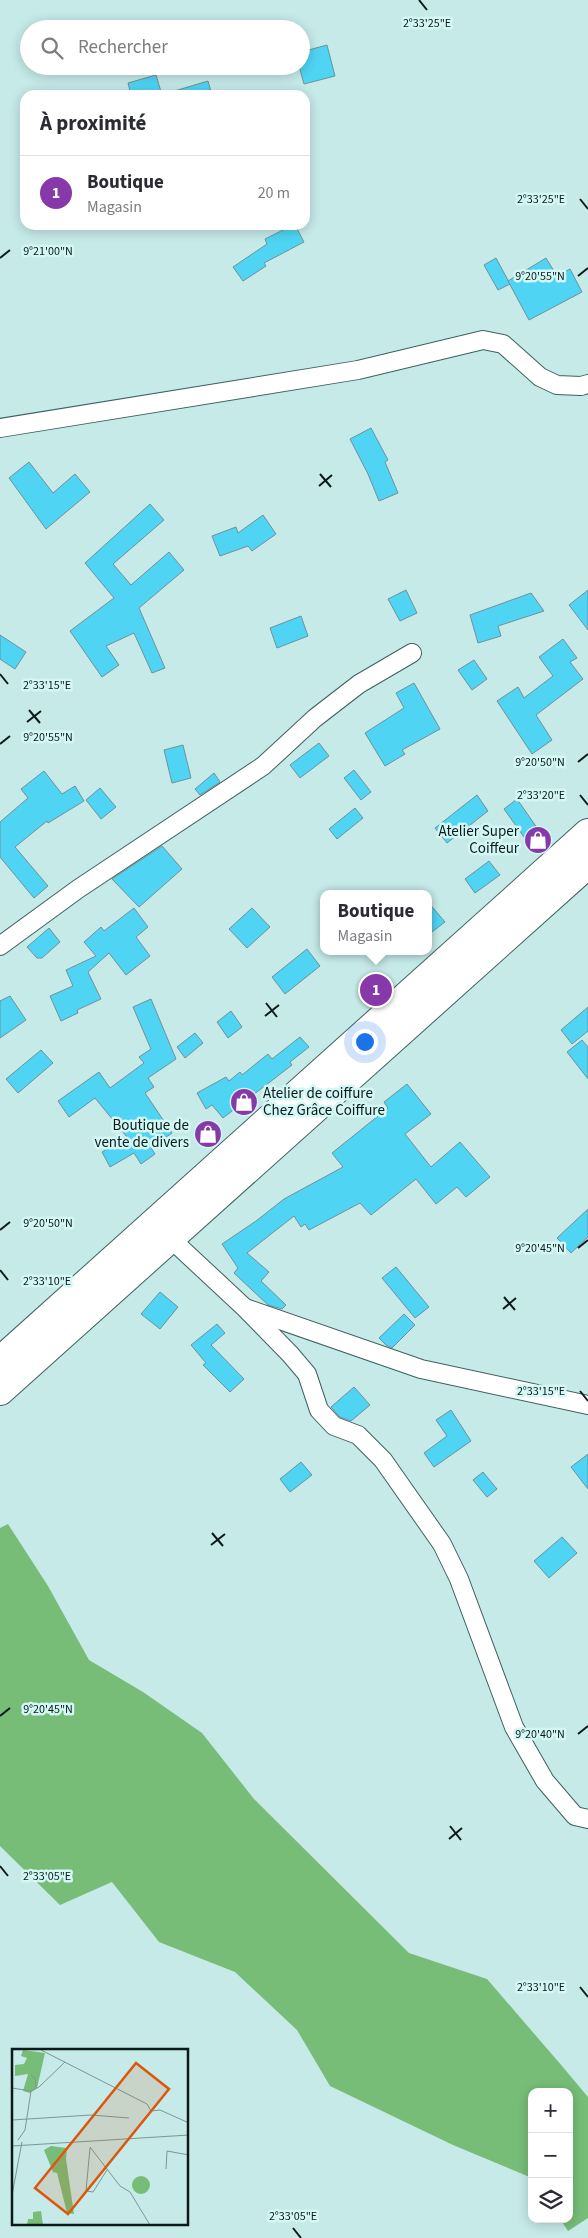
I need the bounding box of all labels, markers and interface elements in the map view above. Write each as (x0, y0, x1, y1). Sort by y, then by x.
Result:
text: 2°33'25"E (403, 15, 451, 32)
search box (20, 20, 310, 75)
icon: search (38, 34, 66, 62)
text: Rechercher (78, 34, 168, 61)
text: À proximité (40, 108, 146, 138)
text: Boutique (87, 169, 164, 196)
text: 1 (52, 182, 60, 204)
text: 20 m (258, 182, 290, 204)
text: 2°33'25"E (517, 191, 565, 208)
text: Magasin (87, 196, 142, 218)
text: 9°21'00"N (23, 243, 73, 260)
text: 9°20'55"N (515, 268, 565, 285)
text: 2°33'15"E (23, 677, 71, 694)
text: 9°20'55"N (23, 729, 73, 746)
text: 9°20'50"N (515, 754, 565, 771)
text: 2°33'20"E (517, 787, 565, 804)
place label: Atelier Super Coiffeur (438, 821, 520, 859)
shop icon: Atelier Super Coiffeur (523, 825, 553, 855)
popup (320, 890, 432, 955)
text: Boutique (338, 898, 414, 925)
text: Magasin (338, 925, 393, 947)
pin: 1 (360, 971, 392, 1009)
your location (352, 1029, 378, 1055)
place label: Atelier de coiffure Chez Grâce Coiffure (263, 1083, 385, 1121)
shop icon: Atelier de coiffure Chez Grâce Coiffure (229, 1087, 259, 1117)
place label: Boutique de vente de divers (94, 1115, 189, 1153)
shop icon: Boutique de vente de divers (193, 1119, 223, 1149)
text: 9°20'50"N (23, 1215, 73, 1232)
text: 9°20'45"N (515, 1240, 565, 1257)
text: 2°33'10"E (23, 1273, 71, 1290)
text: 2°33'15"E (517, 1383, 565, 1400)
text: 9°20'45"N (23, 1701, 73, 1718)
text: 9°20'40"N (515, 1726, 565, 1743)
text: 2°33'05"E (23, 1868, 71, 1885)
text: 2°33'10"E (517, 1979, 565, 1996)
inset map (12, 2049, 189, 2226)
map controls (528, 2088, 573, 2223)
button: + (528, 2088, 573, 2133)
button: − (528, 2133, 573, 2178)
button: layers (528, 2178, 573, 2223)
text: 2°33'05"E (269, 2208, 317, 2225)

